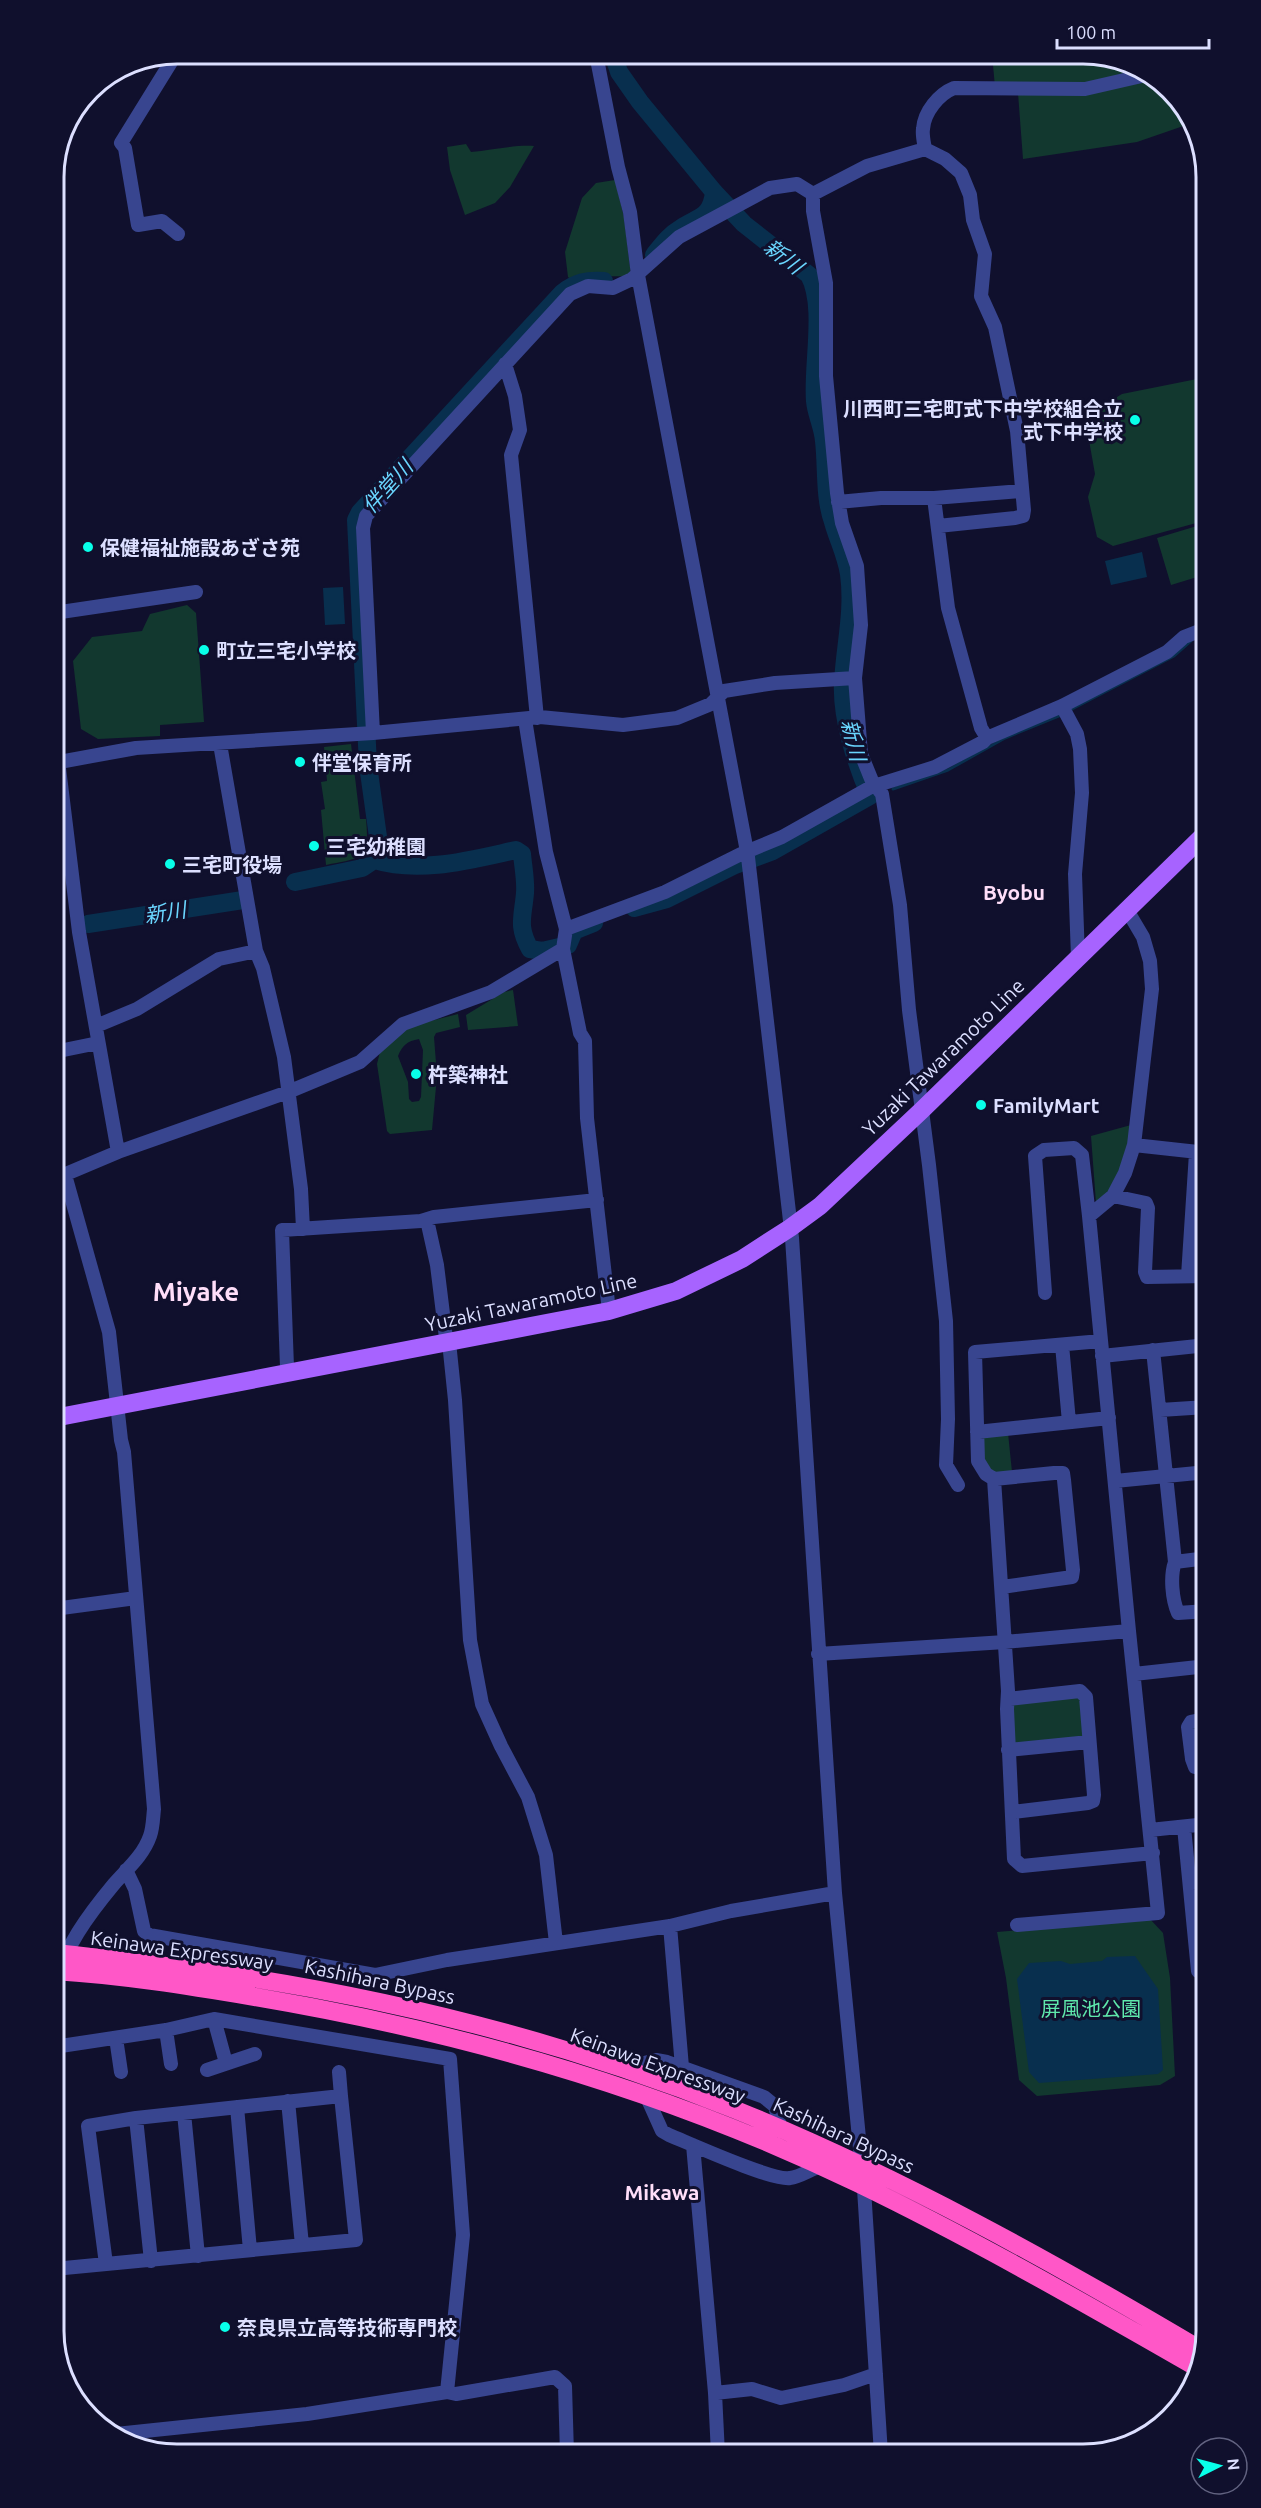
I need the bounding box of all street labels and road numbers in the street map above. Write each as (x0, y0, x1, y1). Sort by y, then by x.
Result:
street label: Yuzaki Tawaramoto Line (857, 974, 1029, 1140)
street label: Yuzaki Tawaramoto Line (423, 1268, 639, 1336)
street label: Keinawa Expressway (89, 1926, 275, 1974)
street label: Kashihara Bypass (303, 1954, 457, 2008)
street label: Keinawa Expressway (567, 2023, 749, 2107)
street label: Kashihara Bypass (770, 2092, 918, 2178)

